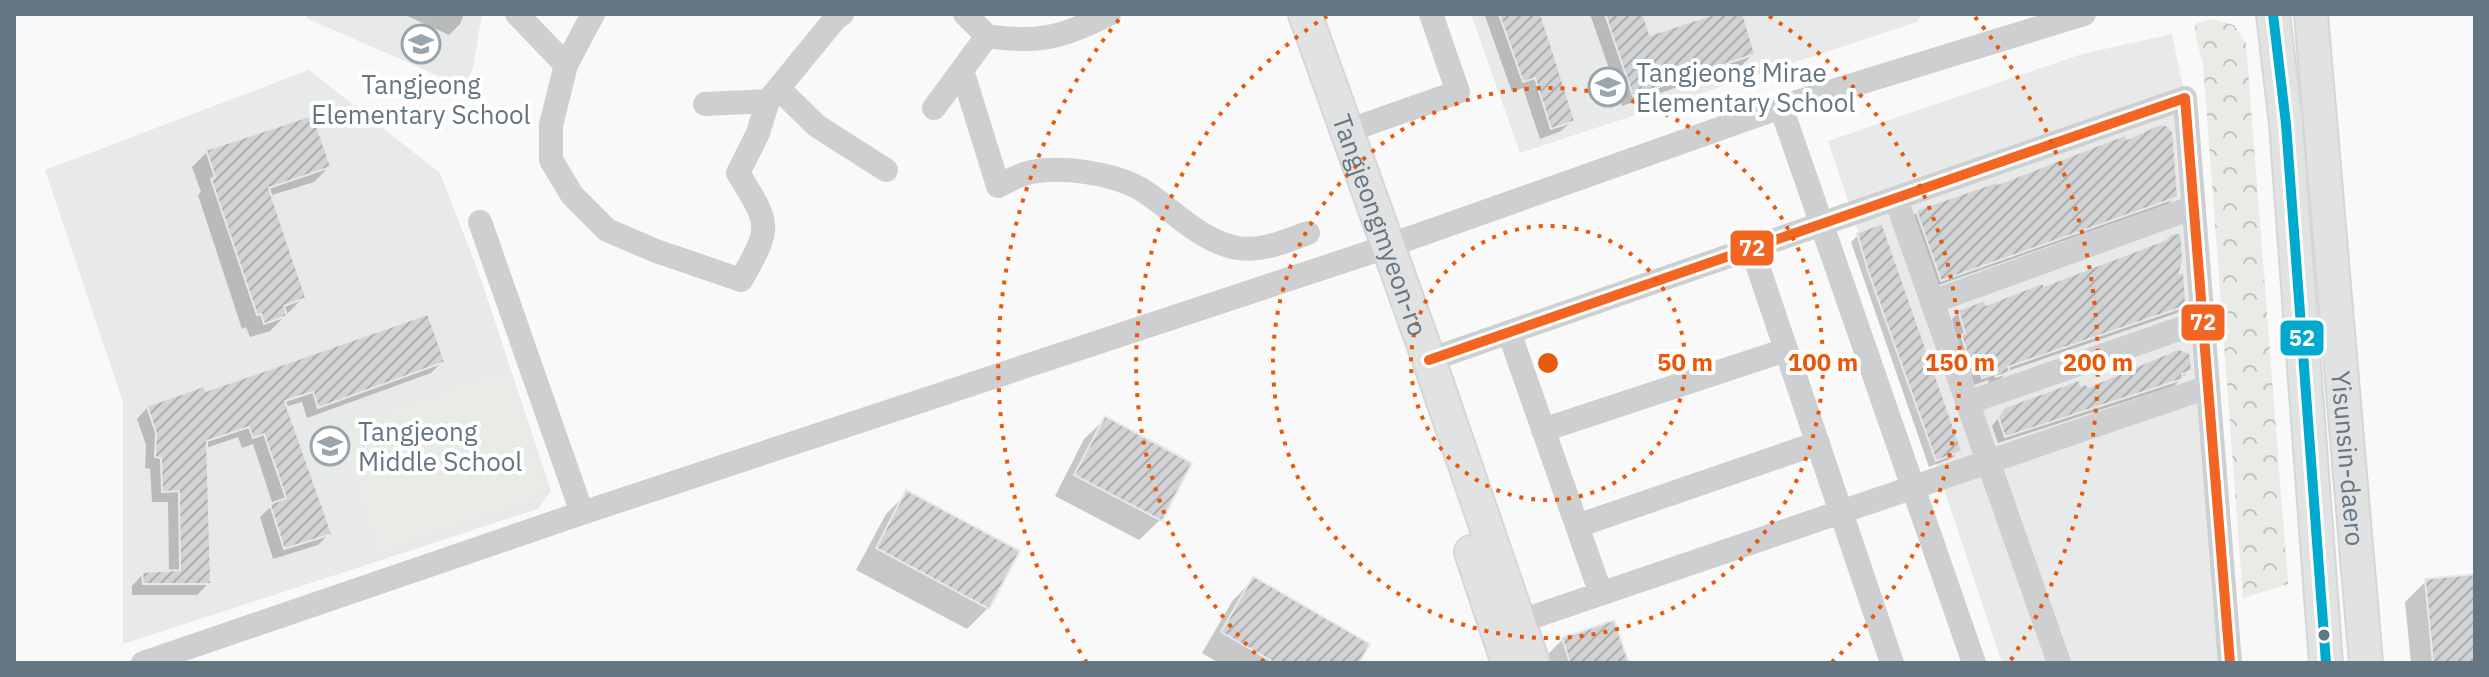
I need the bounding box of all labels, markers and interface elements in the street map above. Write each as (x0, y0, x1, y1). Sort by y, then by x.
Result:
school or university icon: Tangjeong Elementary School (400, 23, 442, 65)
place label: Tangjeong Mirae Elementary School (1636, 55, 1855, 119)
school or university icon: Tangjeong Mirae Elementary School (1587, 66, 1629, 108)
place label: Tangjeong Elementary School (311, 67, 531, 131)
street label: Tangjeongmyeon-ro (1325, 109, 1436, 340)
line badge: 72 (1729, 229, 1775, 267)
text: 72 (1739, 233, 1765, 262)
line badge: 72 (2180, 303, 2226, 342)
text: 72 (2190, 307, 2216, 336)
line badge: 52 (2279, 319, 2325, 357)
text: 52 (2289, 323, 2315, 352)
text: 50 m (1657, 346, 1713, 378)
text: 100 m (1788, 346, 1858, 378)
text: 150 m (1925, 346, 1995, 378)
text: 200 m (2063, 346, 2133, 378)
centre of rings (1534, 349, 1562, 377)
street label: Yisunsin-daero (2324, 370, 2373, 547)
place label: Tangjeong Middle School (358, 414, 522, 478)
school or university icon: Tangjeong Middle School (309, 425, 351, 467)
unlabelled marker (2316, 627, 2332, 643)

